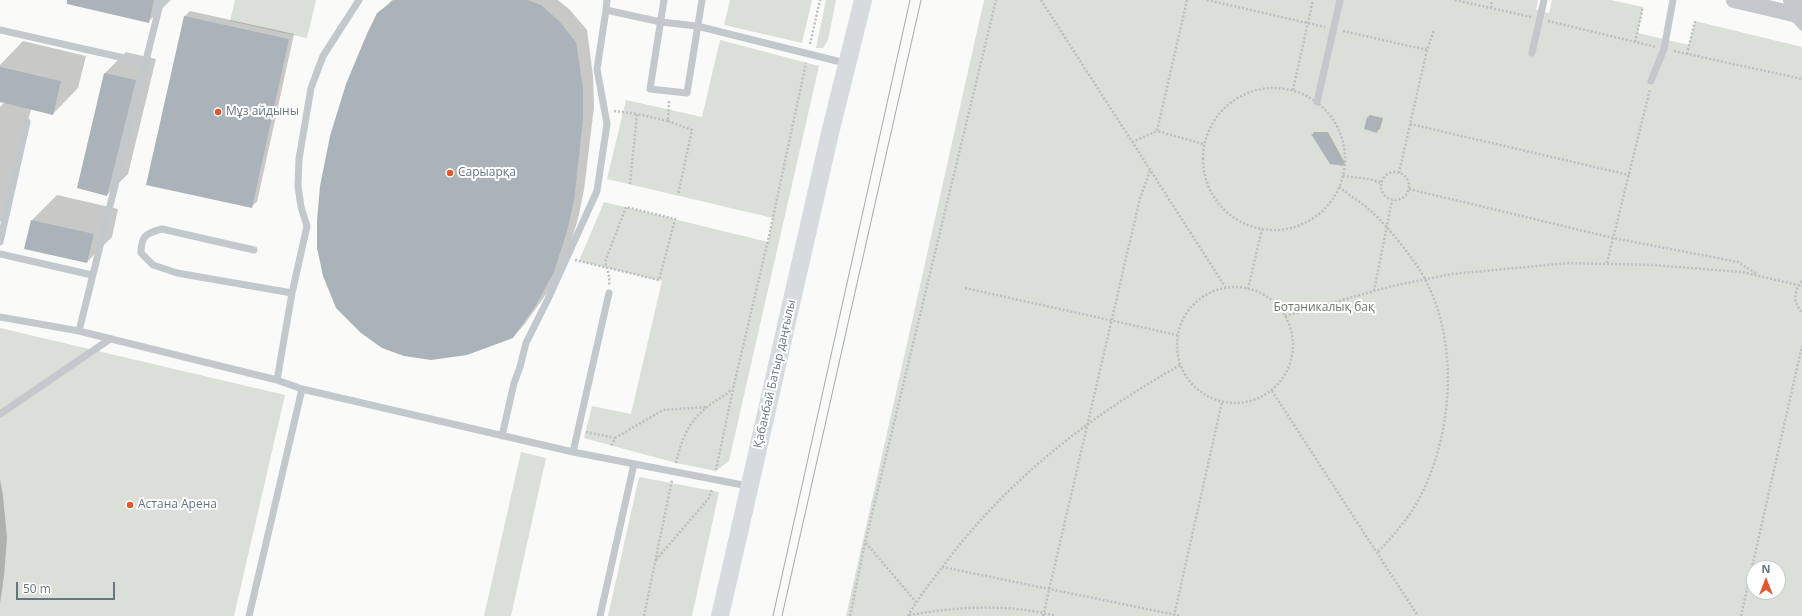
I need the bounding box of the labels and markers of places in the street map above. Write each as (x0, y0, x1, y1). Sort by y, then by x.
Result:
place label: Мұз айдыны (226, 105, 299, 119)
marker: Мұз айдыны (213, 107, 223, 117)
place label: Сарыарқа (458, 166, 516, 180)
marker: Сарыарқа (445, 168, 455, 178)
place label: Астана Арена (138, 498, 217, 512)
marker: Астана Арена (125, 500, 135, 510)

